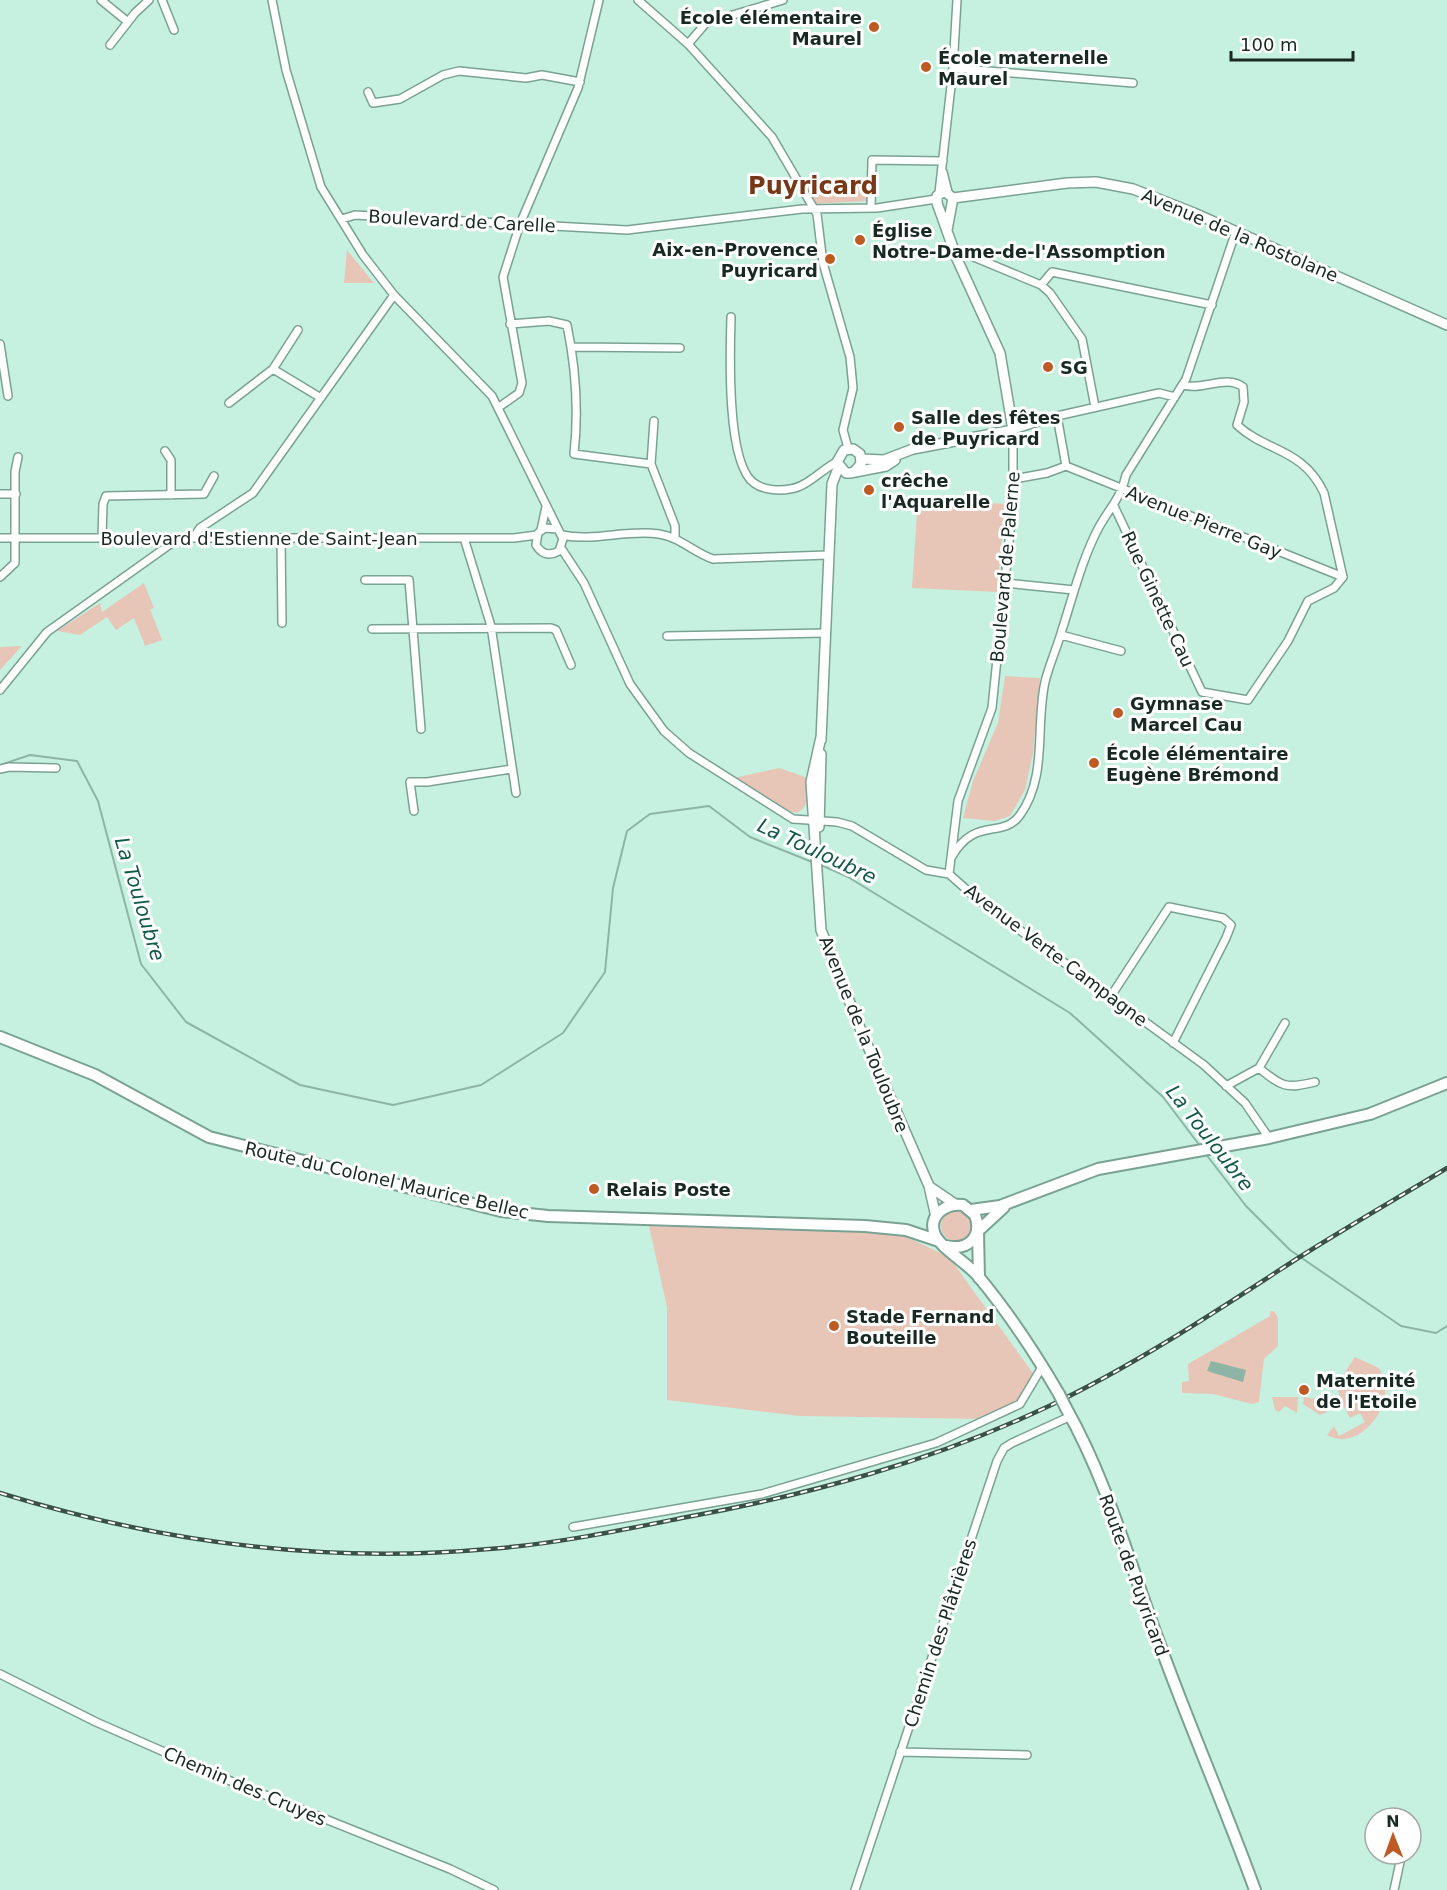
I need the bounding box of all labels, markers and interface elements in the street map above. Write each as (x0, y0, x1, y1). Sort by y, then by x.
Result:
place label: École élémentaire Maurel (680, 7, 862, 49)
marker: École élémentaire Maurel (867, 20, 881, 34)
scale bar (1231, 24, 1352, 62)
text: 100 m (1240, 34, 1298, 55)
place label: École maternelle Maurel (938, 47, 1108, 89)
marker: École maternelle Maurel (919, 60, 933, 74)
district label: Puyricard (748, 172, 878, 200)
street label: Avenue de la Rostolane (1139, 184, 1341, 286)
street label: Boulevard de Carelle (368, 206, 556, 236)
place label: Église Notre-Dame-de-l'Assomption (872, 220, 1166, 262)
marker: Église Notre-Dame-de-l'Assomption (853, 233, 867, 247)
place label: Aix-en-Provence Puyricard (652, 239, 818, 281)
marker: Aix-en-Provence Puyricard (823, 252, 837, 266)
place label: SG (1060, 357, 1088, 378)
marker: SG (1041, 360, 1055, 374)
place label: Salle des fêtes de Puyricard (911, 407, 1061, 449)
marker: Salle des fêtes de Puyricard (892, 420, 906, 434)
place label: crêche l'Aquarelle (881, 470, 990, 512)
street label: Boulevard de Palerne (986, 471, 1024, 663)
street label: Avenue Pierre Gay (1123, 481, 1285, 563)
marker: crêche l'Aquarelle (862, 483, 876, 497)
street label: Boulevard d'Estienne de Saint-Jean (100, 528, 418, 549)
street label: Rue Ginette Cau (1117, 528, 1199, 670)
place label: Gymnase Marcel Cau (1130, 693, 1242, 735)
marker: Gymnase Marcel Cau (1111, 706, 1125, 720)
place label: École élémentaire Eugène Brémond (1106, 743, 1288, 785)
marker: École élémentaire Eugène Brémond (1087, 756, 1101, 770)
water label: La Touloubre (754, 813, 880, 889)
water label: La Touloubre (110, 834, 170, 964)
street label: Avenue Verte Campagne (960, 879, 1152, 1031)
street label: Avenue de la Touloubre (815, 933, 913, 1135)
water label: La Touloubre (1161, 1080, 1259, 1196)
street label: Route du Colonel Maurice Bellec (243, 1137, 531, 1223)
place label: Relais Poste (606, 1179, 731, 1200)
marker: Relais Poste (587, 1182, 601, 1196)
place label: Stade Fernand Bouteille (846, 1306, 994, 1348)
marker: Stade Fernand Bouteille (827, 1319, 841, 1333)
place label: Maternité de l'Etoile (1316, 1370, 1417, 1412)
marker: Maternité de l'Etoile (1297, 1383, 1311, 1397)
street label: Route de Puyricard (1095, 1491, 1173, 1659)
street label: Chemin des Plâtrières (900, 1536, 980, 1730)
street label: Chemin des Cruyes (160, 1742, 330, 1830)
north arrow (1363, 1806, 1423, 1866)
text: N (1386, 1812, 1400, 1831)

